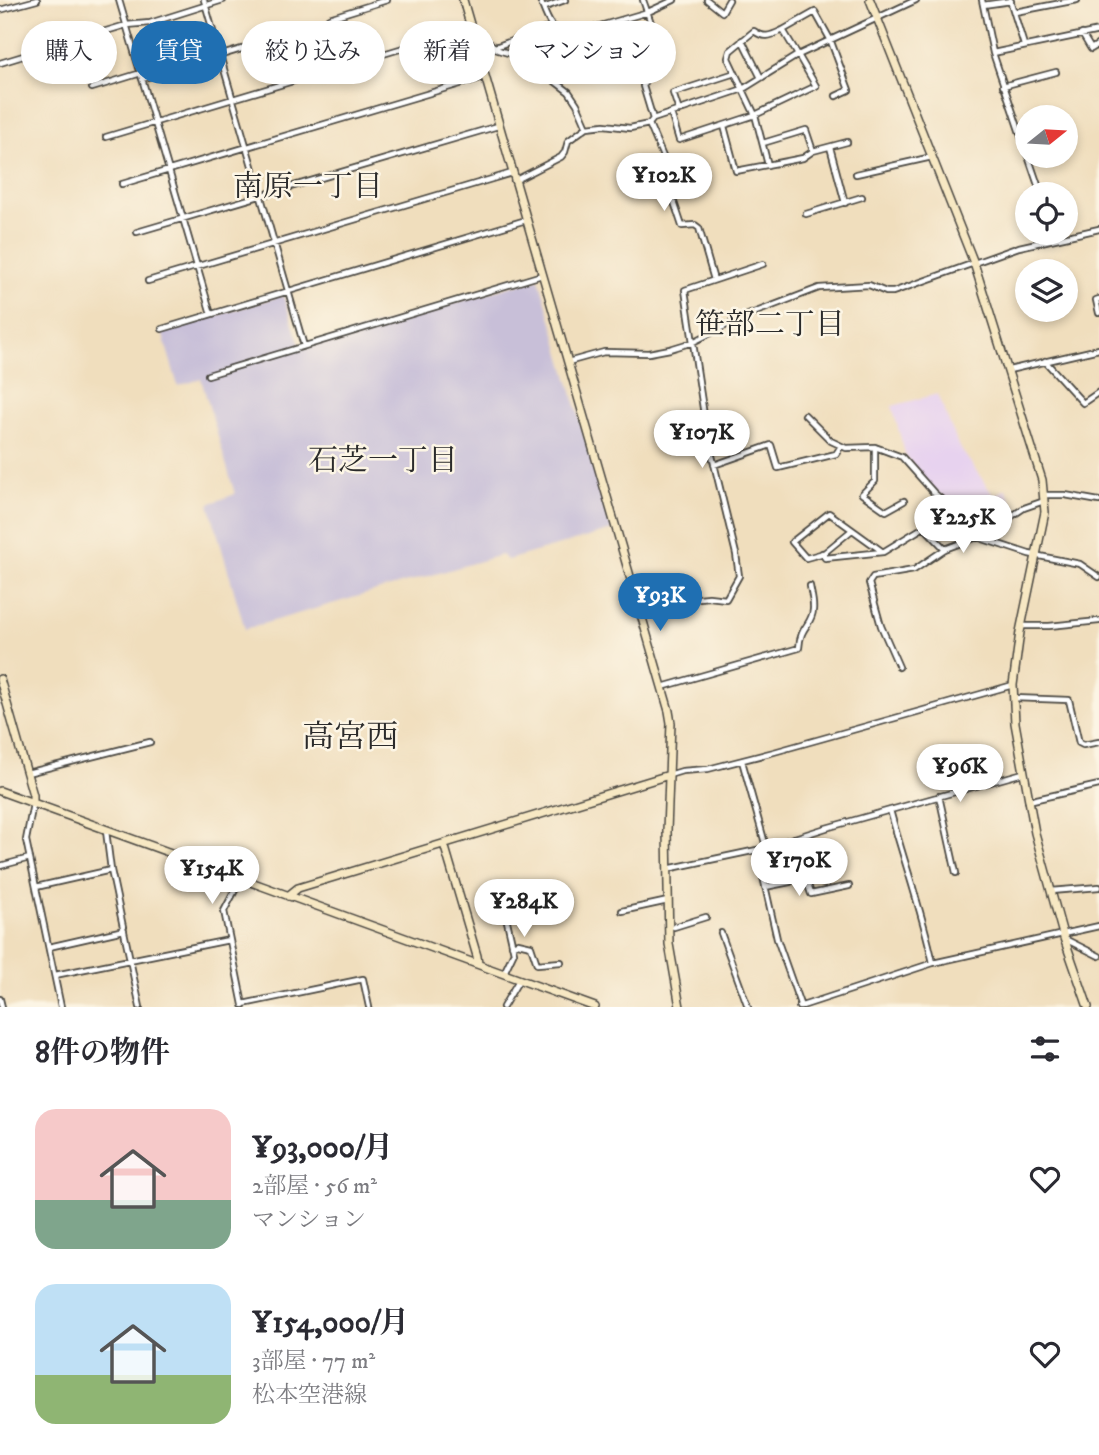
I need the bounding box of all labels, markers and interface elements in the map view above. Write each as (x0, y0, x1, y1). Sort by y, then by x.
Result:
chip: 購入 (21, 21, 117, 84)
chip: 賃貸 (131, 21, 227, 84)
chip: 絞り込み (241, 21, 385, 84)
chip: 新着 (399, 21, 495, 84)
chip: マンション (509, 21, 676, 84)
north arrow (1015, 105, 1078, 168)
map controls (1015, 105, 1078, 322)
pin: ¥102K (615, 154, 713, 213)
text: ¥102K (632, 161, 696, 190)
district label: 南原一丁目 (233, 169, 383, 206)
button: locate (1015, 182, 1078, 245)
button: layers (1015, 259, 1078, 322)
district label: 笹部二丁目 (695, 307, 845, 344)
pin: ¥107K (653, 410, 751, 470)
text: ¥107K (670, 418, 734, 447)
district label: 石芝一丁目 (308, 443, 458, 480)
pin: ¥225K (914, 496, 1012, 555)
text: ¥225K (930, 503, 996, 532)
pin: ¥93K (619, 574, 701, 633)
text: ¥93K (634, 581, 686, 610)
district label: 高宮西 (302, 718, 398, 758)
pin: ¥96K (919, 744, 1001, 804)
text: ¥96K (932, 752, 988, 781)
pin: ¥170K (750, 838, 848, 898)
pin: ¥154K (163, 846, 261, 906)
text: ¥170K (767, 846, 831, 875)
text: ¥154K (180, 854, 244, 883)
pin: ¥284K (475, 880, 573, 939)
text: ¥284K (490, 887, 558, 916)
icon: filters (1026, 1030, 1064, 1068)
text: 8件の物件 (35, 1035, 170, 1072)
text: ¥93,000/月 (252, 1130, 393, 1167)
icon: home (91, 1137, 175, 1221)
icon: heart (1026, 1160, 1064, 1198)
text: 2部屋 · 56 m² (252, 1172, 377, 1201)
text: マンション (252, 1206, 366, 1235)
text: ¥154,000/月 (252, 1305, 409, 1342)
icon: home (91, 1312, 175, 1396)
icon: heart (1026, 1335, 1064, 1373)
text: 3部屋 · 77 m² (252, 1347, 375, 1376)
text: 松本空港線 (252, 1381, 367, 1410)

